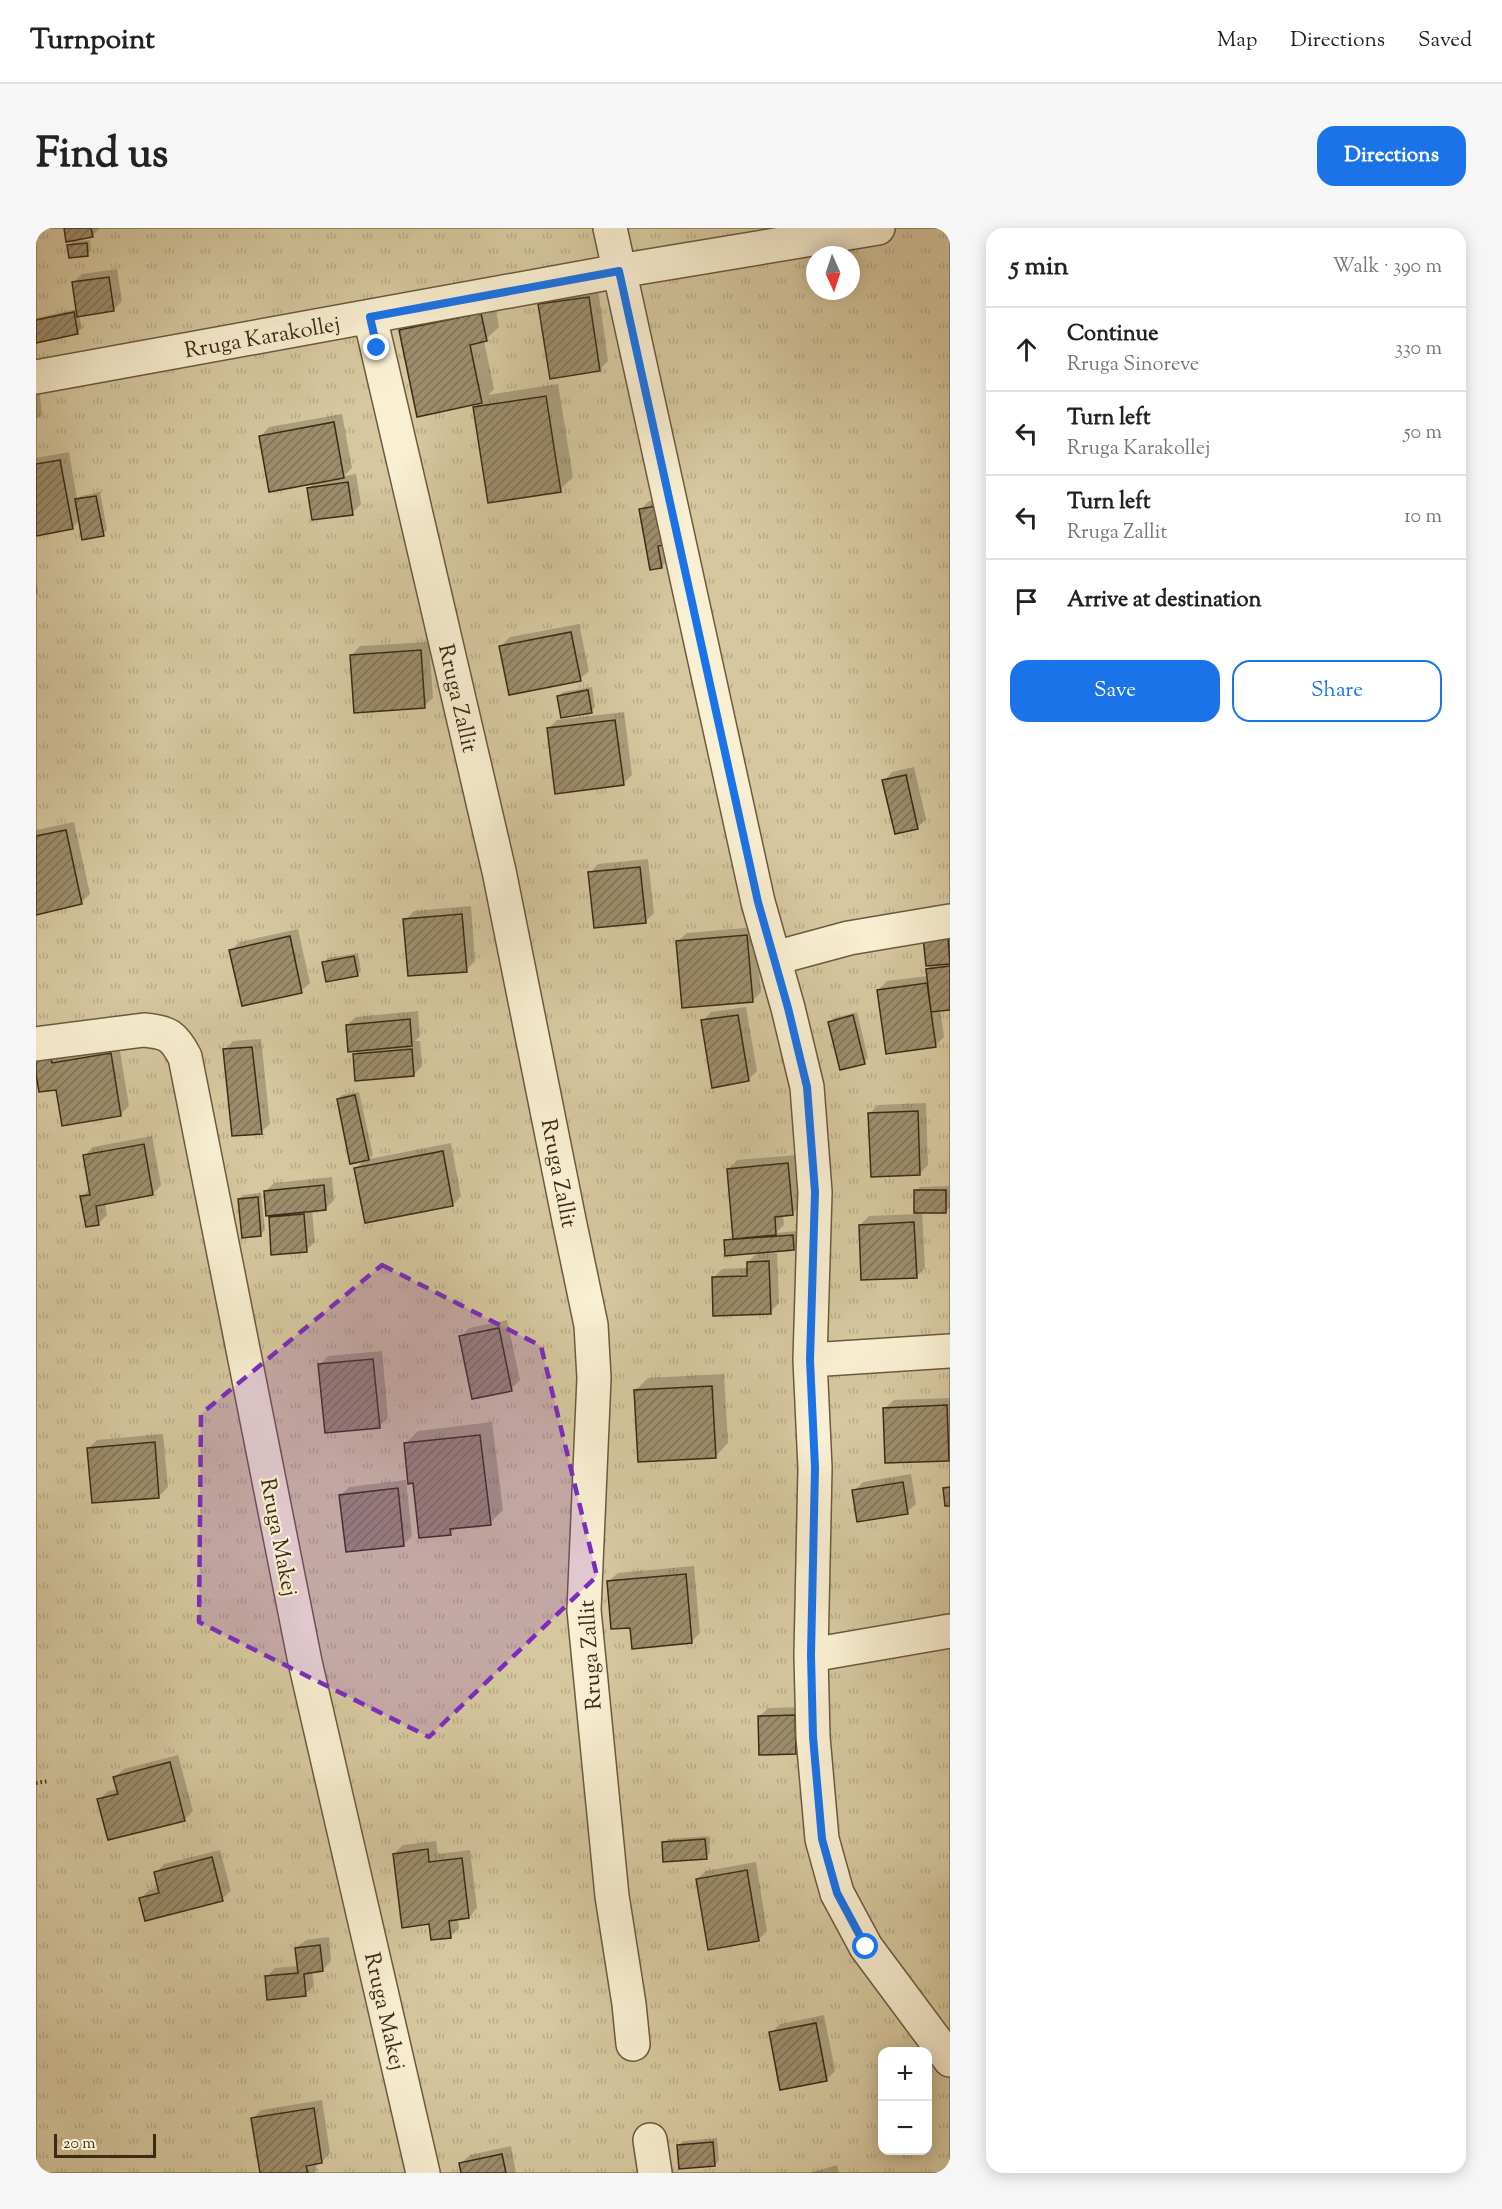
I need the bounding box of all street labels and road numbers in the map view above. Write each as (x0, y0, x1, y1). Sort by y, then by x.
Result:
street label: Rruga Karakollej (182, 309, 343, 368)
street label: Rruga Zallit (428, 641, 484, 756)
street label: Rruga Zallit (531, 1116, 583, 1231)
street label: Rruga Makej (250, 1476, 304, 1600)
street label: Rruga Zallit (572, 1598, 612, 1711)
street label: Rruga Makej (354, 1950, 412, 2074)

